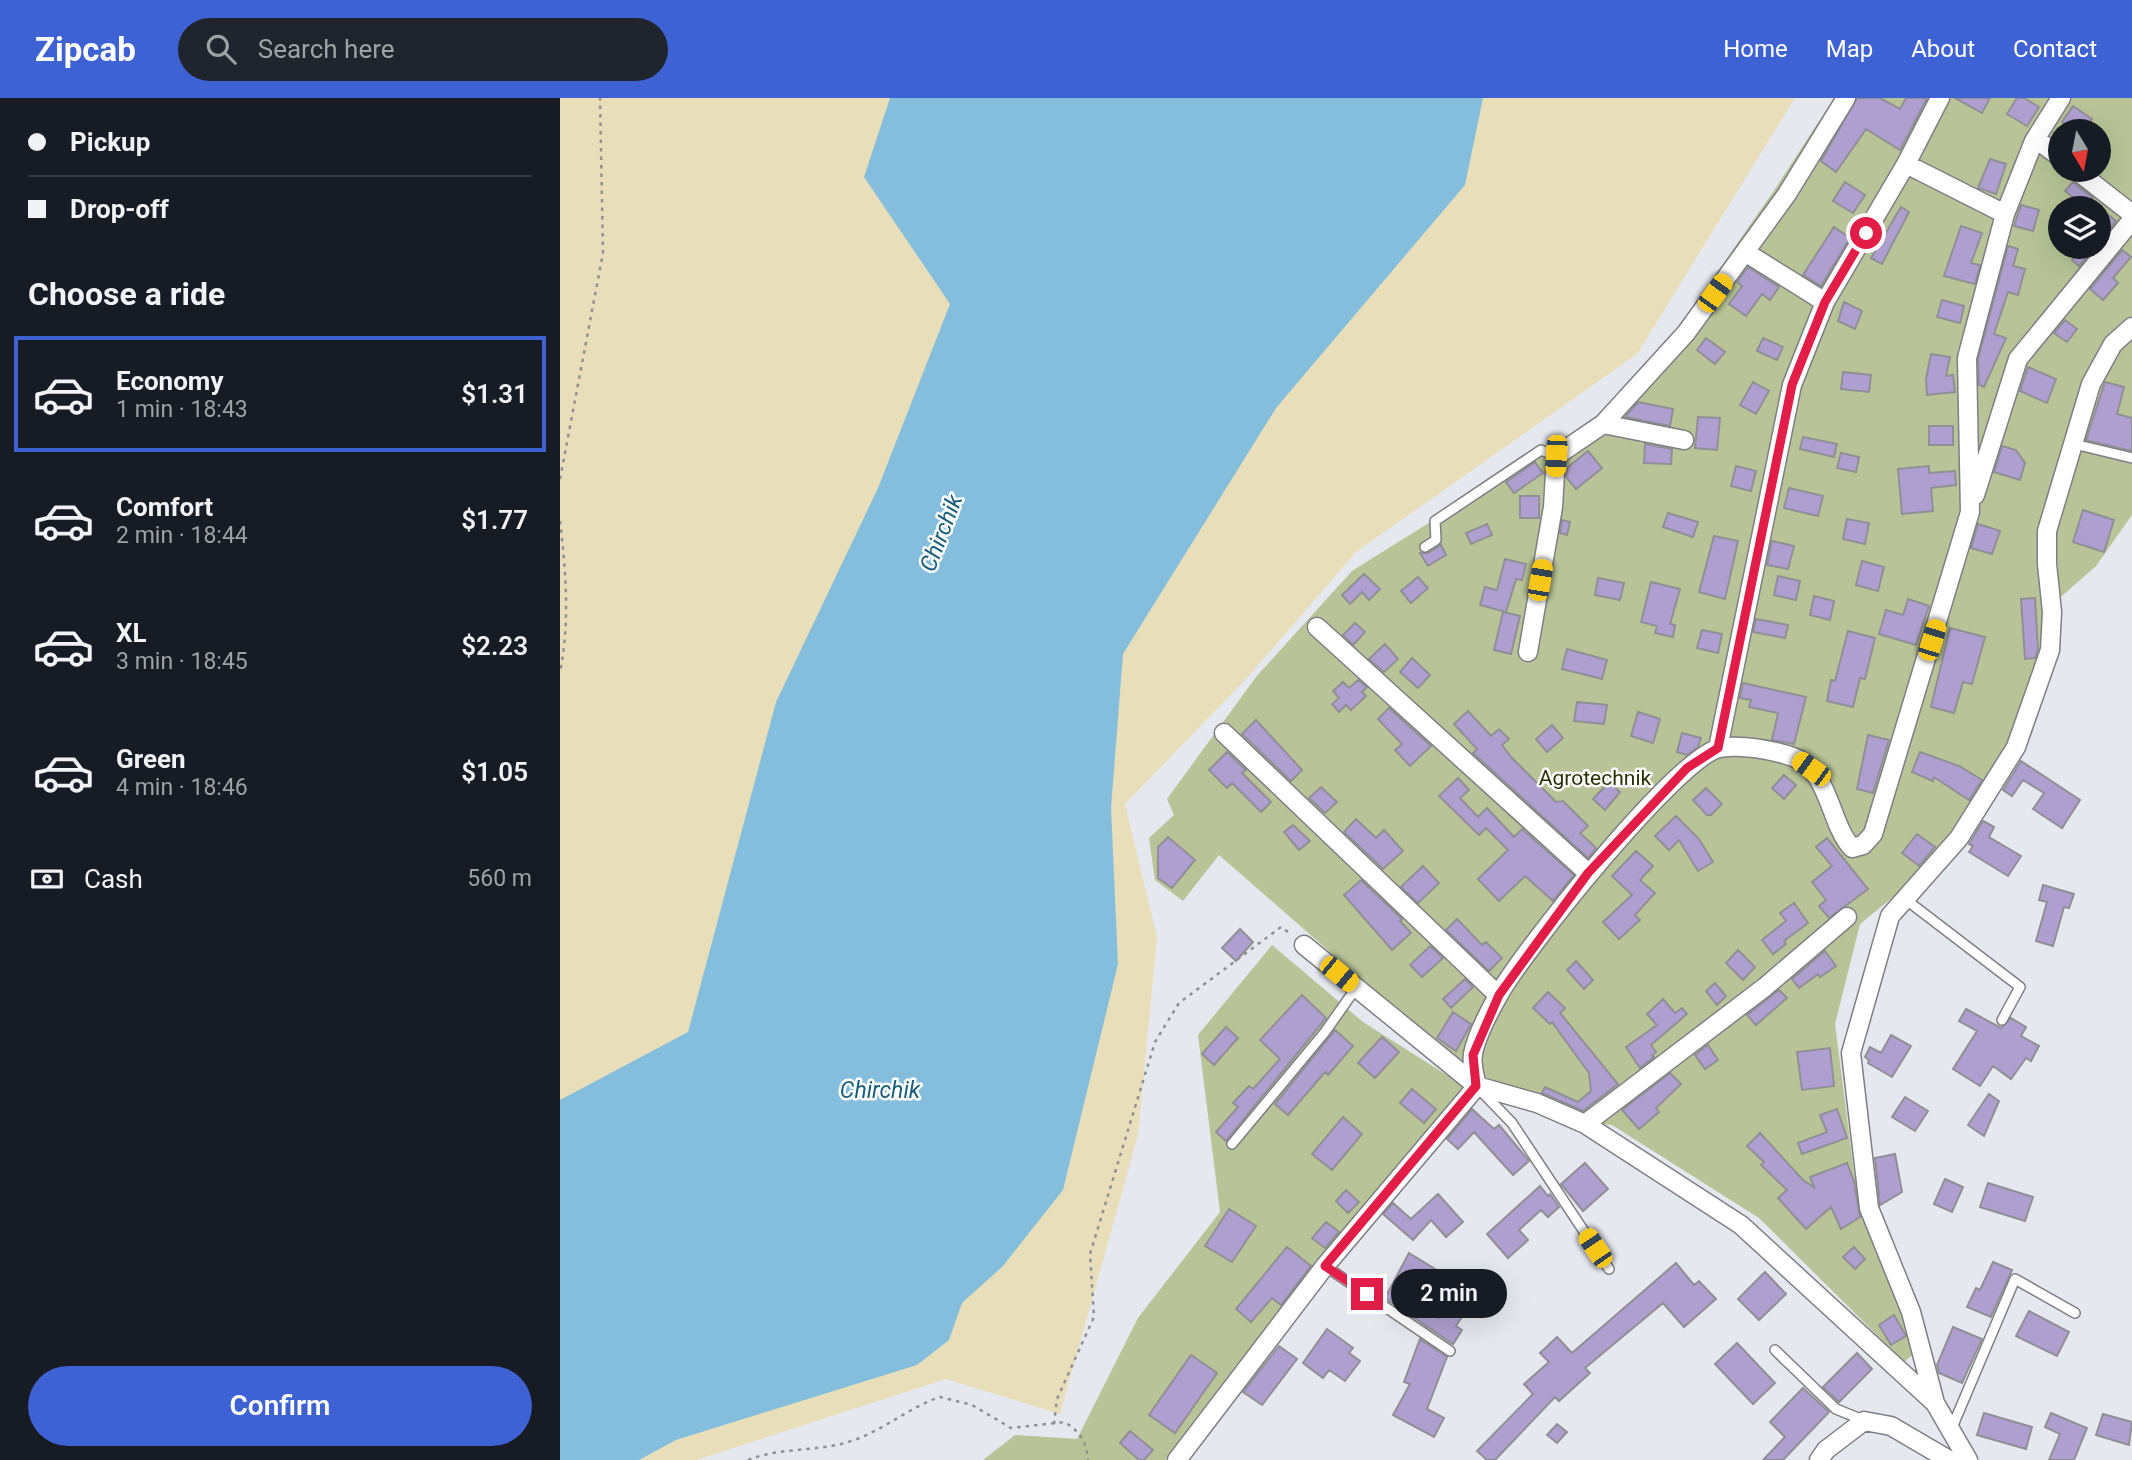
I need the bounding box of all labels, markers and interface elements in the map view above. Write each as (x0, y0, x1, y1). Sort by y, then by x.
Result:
search box (178, 18, 668, 81)
text: Zipcab (35, 30, 136, 69)
icon: search (202, 30, 240, 68)
text: Search here (258, 34, 395, 64)
text: Home (1723, 35, 1788, 63)
text: Map (1826, 35, 1873, 63)
text: About (1911, 35, 1975, 63)
text: Contact (2013, 35, 2097, 63)
north arrow (2048, 119, 2110, 182)
map controls (2048, 119, 2111, 259)
text: Pickup (70, 127, 150, 157)
text: Drop-off (70, 194, 169, 224)
button: layers (2048, 196, 2111, 259)
route start (1850, 217, 1882, 249)
car (1695, 270, 1736, 316)
text: Choose a ride (28, 275, 225, 313)
icon: car (32, 363, 95, 426)
text: Economy (116, 366, 223, 396)
text: $1.31 (461, 379, 528, 409)
text: 1 min · 18:43 (116, 396, 248, 423)
car (1545, 434, 1568, 478)
icon: car (32, 489, 95, 552)
water label: Chirchik (914, 490, 969, 575)
text: Comfort (116, 492, 213, 522)
text: $1.77 (461, 505, 528, 535)
text: 2 min · 18:44 (116, 522, 248, 549)
car (1527, 557, 1554, 603)
icon: car (32, 615, 95, 678)
car (1916, 617, 1949, 663)
text: XL (116, 618, 147, 648)
text: $2.23 (461, 631, 528, 661)
text: 3 min · 18:45 (116, 648, 248, 675)
icon: car (32, 741, 95, 804)
text: Green (116, 744, 186, 774)
car (1788, 748, 1835, 790)
text: $1.05 (461, 757, 528, 787)
park label: Agrotechnik (1539, 766, 1651, 790)
text: 4 min · 18:46 (116, 774, 248, 801)
icon: cash (28, 860, 66, 898)
text: Cash (84, 864, 143, 894)
text: 560 m (467, 865, 532, 892)
car (1317, 953, 1362, 995)
water label: Chirchik (840, 1077, 921, 1104)
car (1575, 1225, 1616, 1271)
callout: 2 min (1392, 1270, 1507, 1318)
route end (1351, 1278, 1383, 1310)
text: 2 min (1420, 1280, 1478, 1307)
button: Confirm (28, 1366, 532, 1446)

